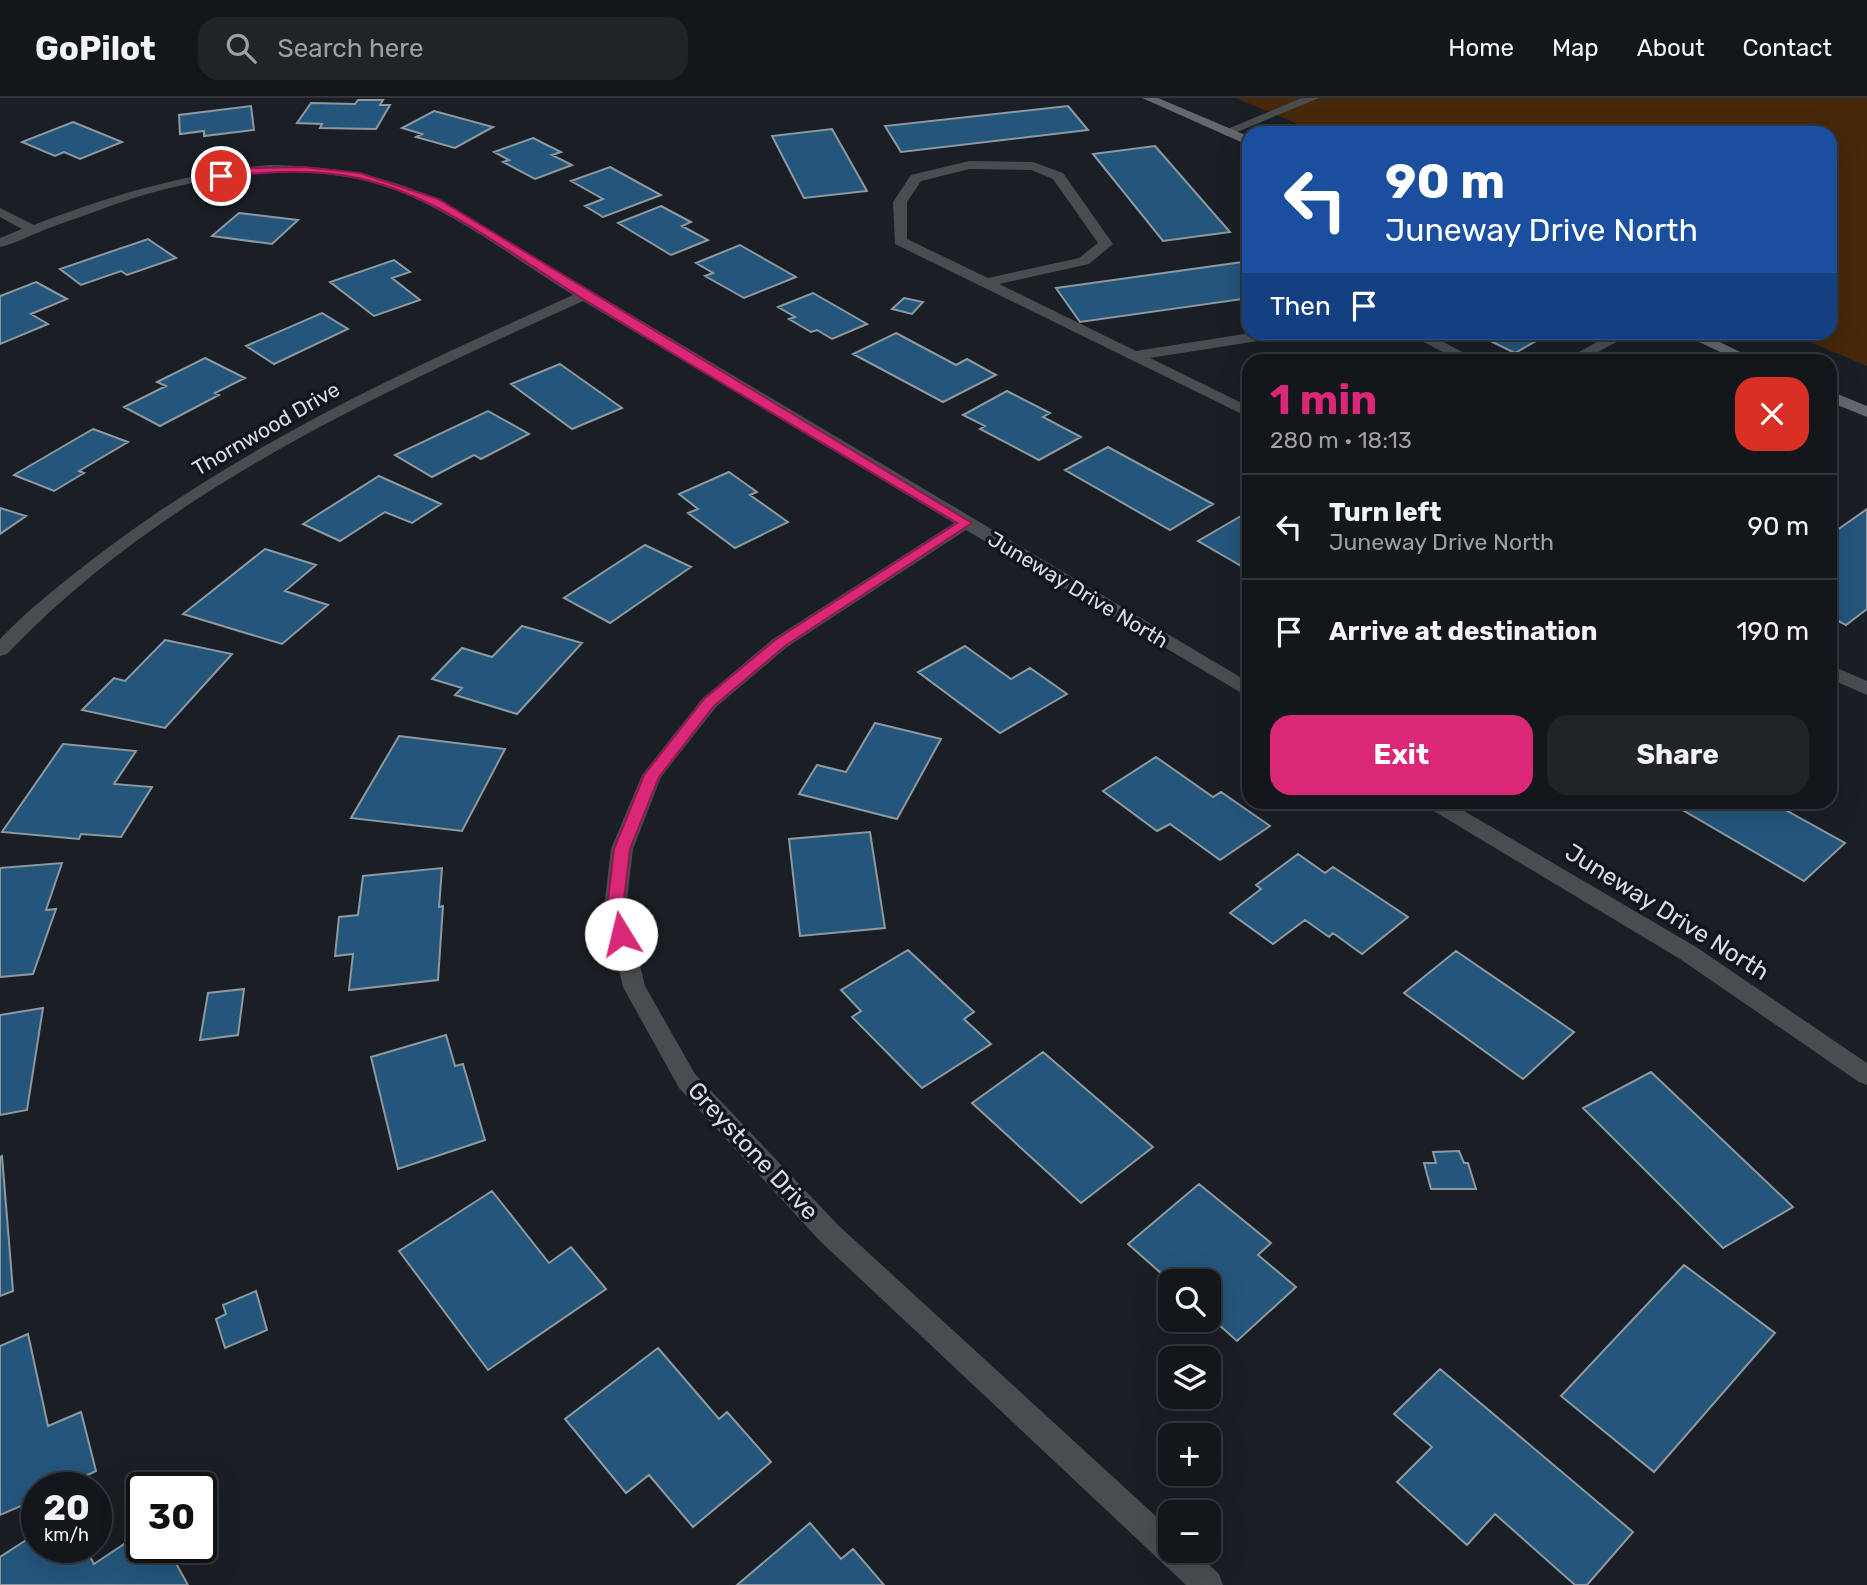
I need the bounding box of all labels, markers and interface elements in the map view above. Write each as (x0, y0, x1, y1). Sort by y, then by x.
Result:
search box (198, 17, 688, 80)
text: GoPilot (35, 29, 156, 68)
icon: search (222, 29, 260, 67)
text: Search here (278, 33, 423, 64)
text: Home (1448, 34, 1514, 62)
text: Map (1552, 34, 1599, 62)
text: About (1637, 34, 1705, 62)
text: Contact (1743, 34, 1832, 62)
pin (191, 146, 251, 206)
text: 90 m (1385, 152, 1505, 210)
icon: left (1270, 154, 1361, 245)
icon: arrive (202, 157, 240, 195)
text: Juneway Drive North (1385, 211, 1698, 249)
icon: arrive (1345, 287, 1383, 325)
text: Then (1270, 291, 1331, 322)
text: 1 min (1270, 375, 1377, 425)
street label: Thornwood Drive (188, 376, 344, 481)
button: close (1735, 377, 1809, 451)
text: 280 m · 18:13 (1270, 426, 1412, 454)
text: Turn left (1329, 497, 1441, 528)
icon: left (1270, 508, 1308, 546)
text: 90 m (1748, 511, 1809, 542)
street label: Juneway Drive North (984, 526, 1173, 653)
text: Juneway Drive North (1329, 528, 1554, 556)
icon: arrive (1270, 613, 1308, 651)
text: Arrive at destination (1329, 616, 1597, 647)
text: 190 m (1736, 616, 1809, 647)
button: Exit (1270, 715, 1533, 795)
button: Share (1547, 715, 1809, 795)
street label: Juneway Drive North (1560, 838, 1774, 986)
position arrow (584, 897, 658, 971)
street label: Greystone Drive (682, 1076, 824, 1226)
map controls (1158, 1269, 1221, 1563)
button: search (1158, 1269, 1221, 1332)
button: layers (1158, 1346, 1221, 1409)
button: + (1158, 1423, 1221, 1486)
speed limit sign: 30 (126, 1472, 217, 1563)
text: 20 (43, 1487, 90, 1529)
button: − (1158, 1500, 1221, 1563)
text: km/h (44, 1524, 89, 1546)

